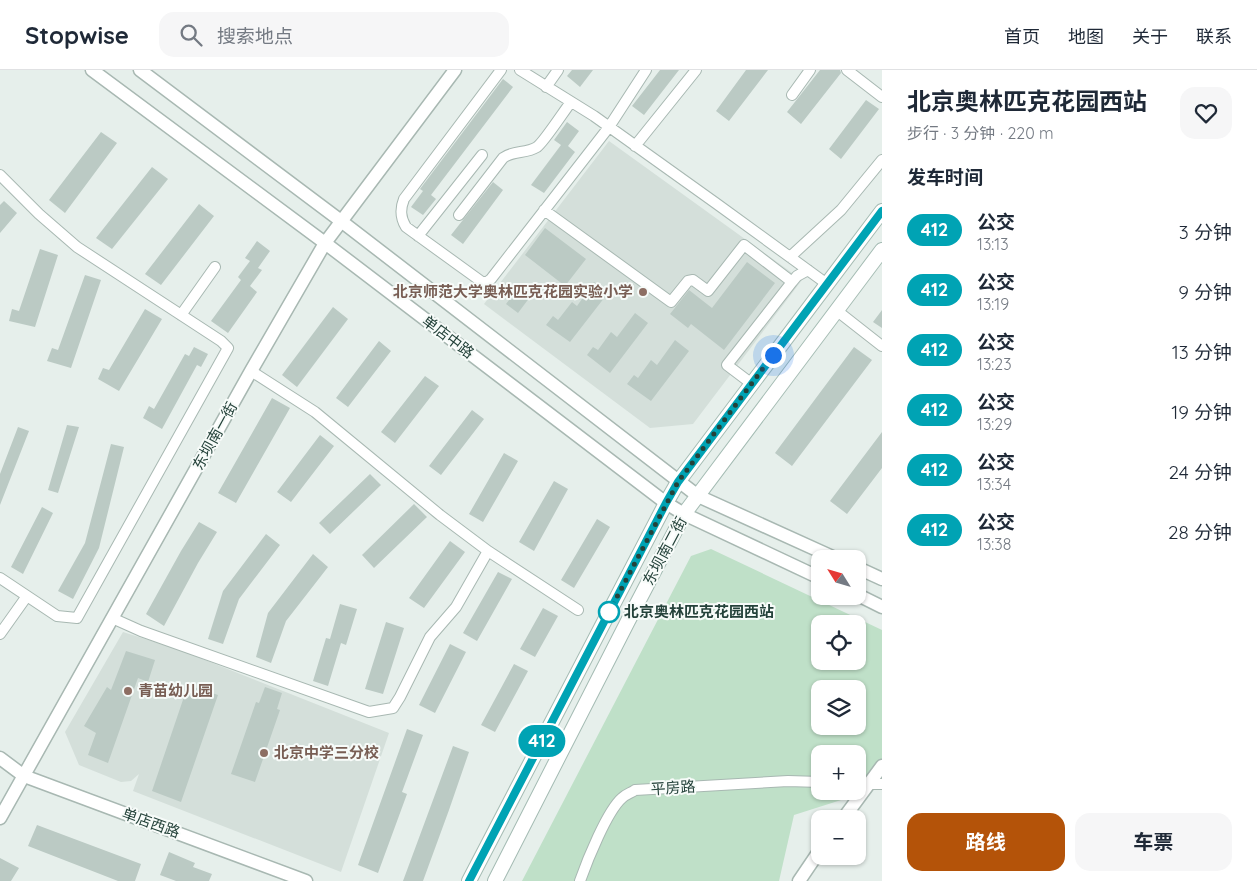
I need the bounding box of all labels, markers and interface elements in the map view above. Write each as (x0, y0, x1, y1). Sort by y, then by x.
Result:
search box (159, 12, 509, 57)
text: Stopwise (25, 20, 129, 50)
icon: search (177, 21, 205, 49)
text: 搜索地点 (217, 24, 293, 48)
text: 首页 (1004, 25, 1040, 48)
text: 地图 (1068, 25, 1104, 48)
text: 关于 (1132, 25, 1168, 48)
text: 联系 (1196, 25, 1232, 48)
text: 北京奥林匹克花园西站 (907, 86, 1147, 116)
button: heart (1180, 87, 1232, 139)
text: 步行 · 3 分钟 · 220 m (907, 123, 1054, 143)
text: 发车时间 (907, 165, 983, 189)
text: 公交 (977, 210, 1015, 234)
text: 412 (921, 218, 948, 241)
text: 3 分钟 (1179, 220, 1232, 244)
text: 13:13 (977, 234, 1009, 254)
text: 公交 (977, 270, 1015, 294)
text: 412 (921, 278, 948, 301)
text: 9 分钟 (1178, 280, 1232, 304)
place label: 北京师范大学奥林匹克花园实验小学 (393, 282, 633, 301)
marker: 北京师范大学奥林匹克花园实验小学 (637, 286, 649, 298)
text: 13:19 (977, 294, 1009, 314)
street label: 单店中路 (419, 311, 478, 362)
text: 公交 (977, 330, 1015, 354)
text: 412 (921, 338, 948, 361)
text: 13 分钟 (1172, 340, 1232, 364)
your location (761, 343, 786, 368)
text: 13:23 (977, 354, 1012, 374)
text: 公交 (977, 390, 1015, 414)
street label: 东坝南一街 (188, 398, 241, 473)
text: 412 (921, 398, 948, 421)
text: 19 分钟 (1171, 400, 1232, 424)
text: 13:29 (977, 414, 1012, 434)
text: 公交 (977, 450, 1015, 474)
text: 412 (921, 458, 948, 481)
text: 24 分钟 (1169, 460, 1232, 484)
text: 13:34 (977, 474, 1011, 494)
text: 公交 (977, 510, 1015, 534)
street label: 东坝南二街 (639, 513, 691, 588)
text: 412 (921, 518, 948, 541)
text: 28 分钟 (1168, 520, 1232, 544)
text: 13:38 (977, 534, 1011, 554)
north arrow (811, 550, 866, 605)
map controls (811, 550, 866, 865)
marker: 北京奥林匹克花园西站 (598, 601, 620, 623)
place label: 北京奥林匹克花园西站 (624, 602, 774, 621)
button: locate (811, 615, 866, 670)
button: layers (811, 680, 866, 735)
place label: 青苗幼儿园 (138, 681, 213, 700)
marker: 青苗幼儿园 (122, 685, 134, 697)
line badge: 412 (513, 725, 571, 757)
text: 412 (528, 729, 556, 752)
place label: 北京中学三分校 (274, 743, 379, 762)
button: + (811, 745, 866, 800)
marker: 北京中学三分校 (258, 747, 270, 759)
street label: 平房路 (650, 776, 696, 799)
street label: 单店西路 (120, 803, 183, 842)
button: − (811, 810, 866, 865)
button: 路线 (907, 813, 1065, 871)
button: 车票 (1075, 813, 1232, 871)

